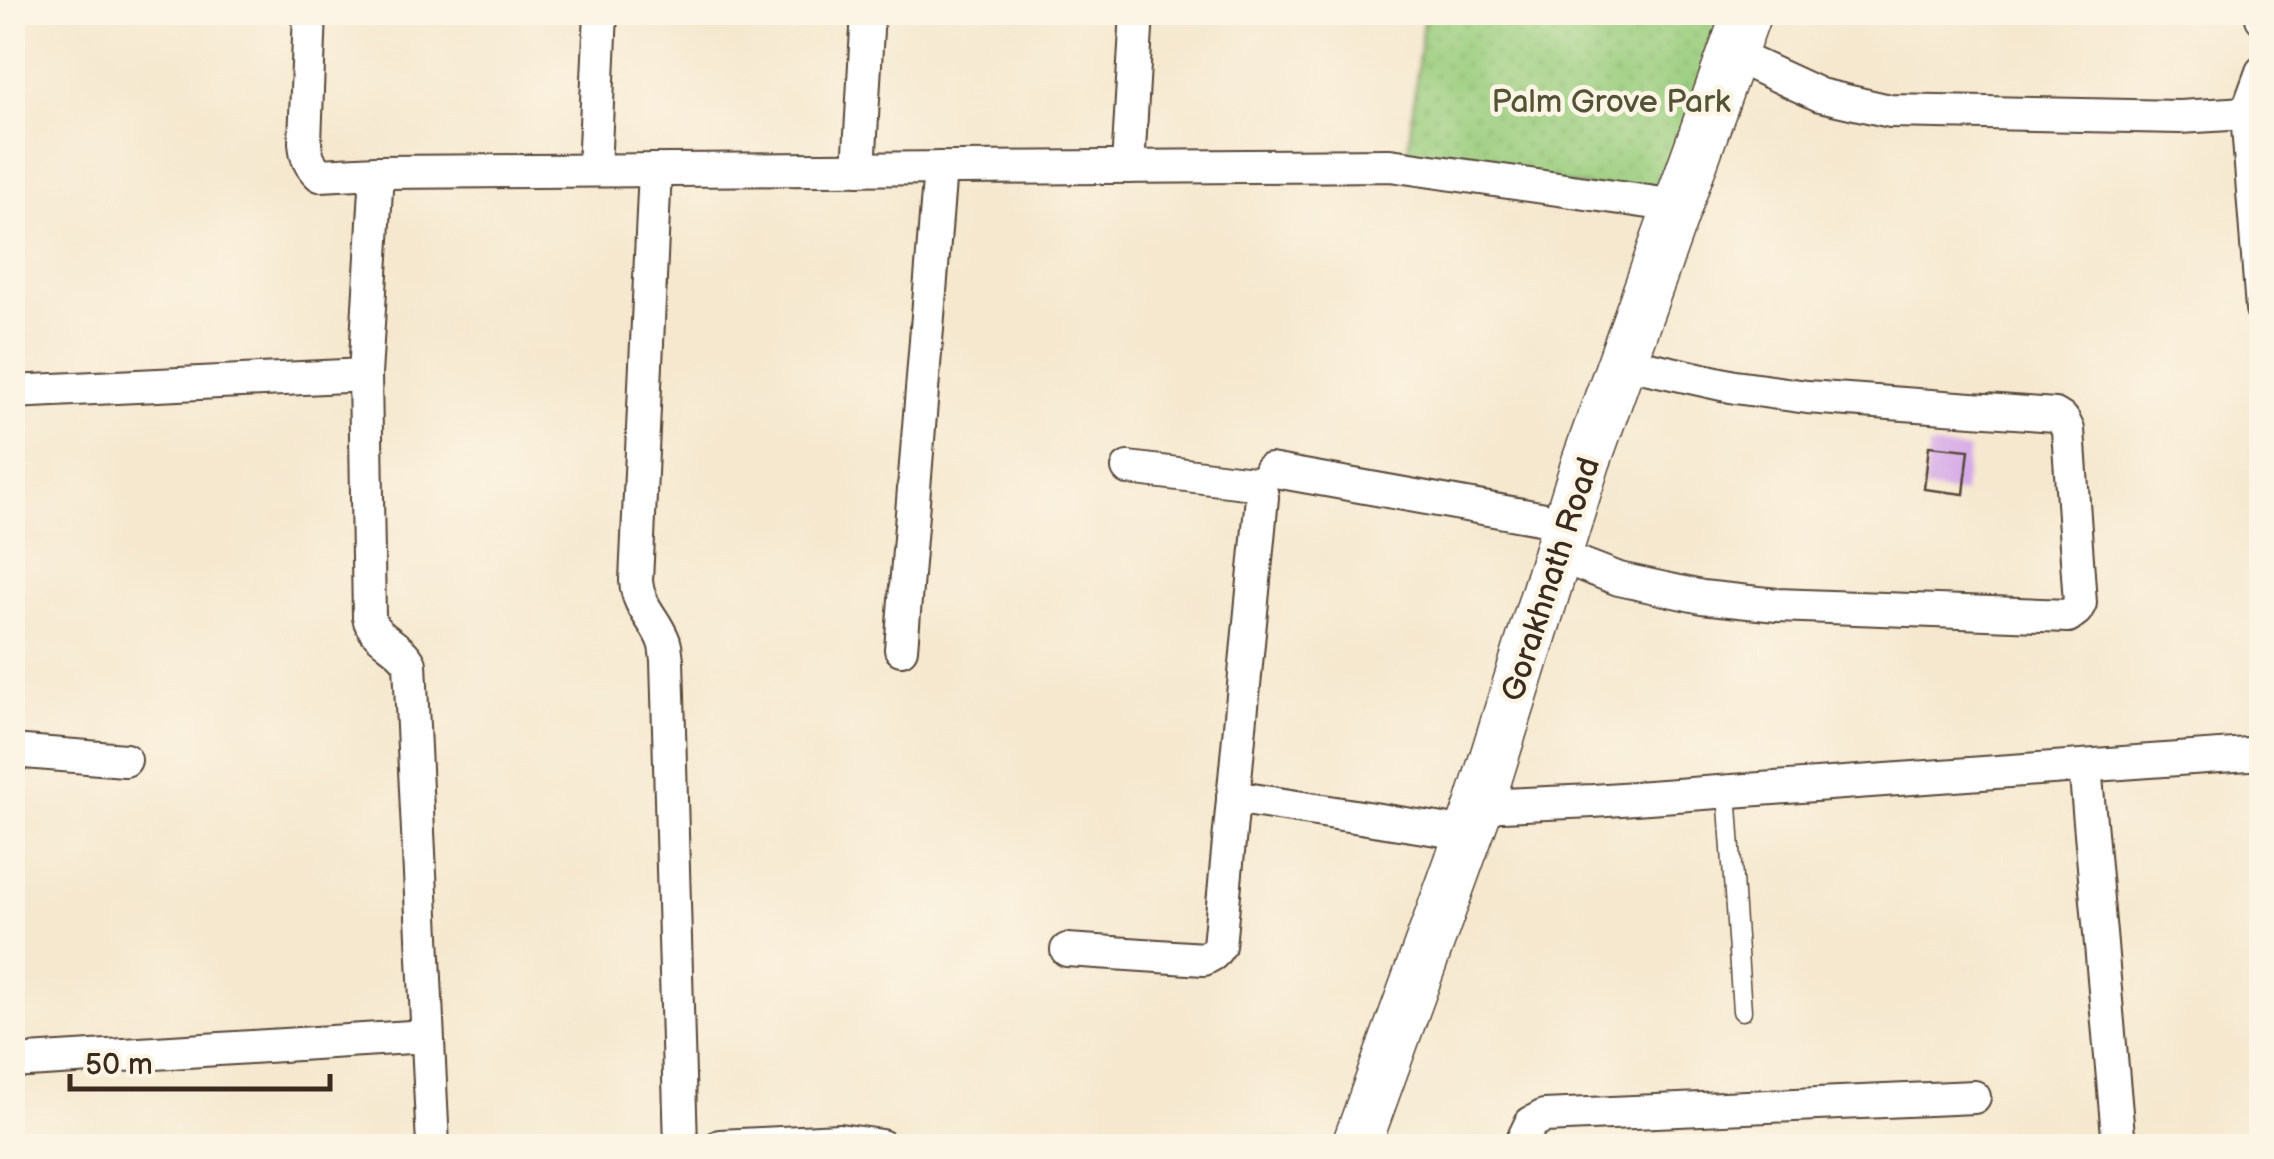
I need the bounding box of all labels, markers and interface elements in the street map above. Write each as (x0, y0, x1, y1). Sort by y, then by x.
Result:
park label: Palm Grove Park (1492, 83, 1731, 122)
street label: Gorakhnath Road (1494, 453, 1609, 706)
scale bar (70, 1029, 330, 1091)
text: 50 m (85, 1047, 153, 1083)

